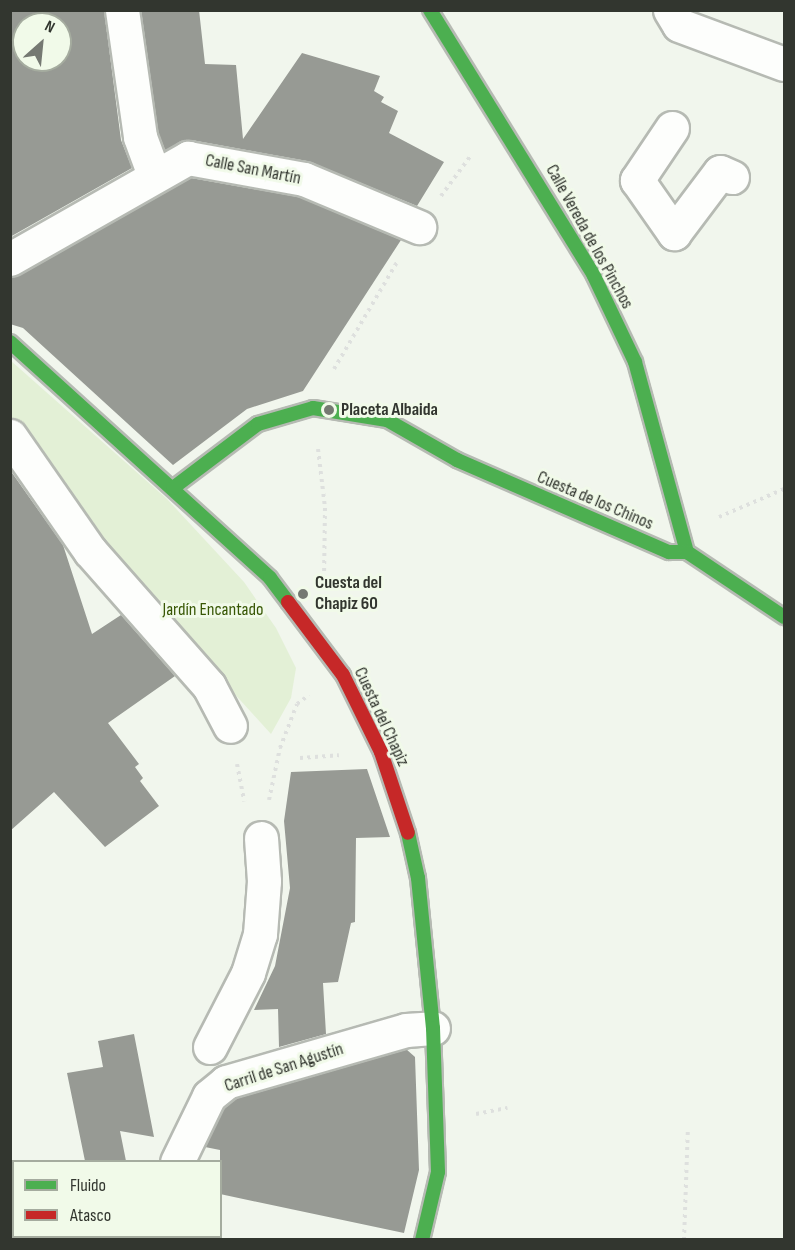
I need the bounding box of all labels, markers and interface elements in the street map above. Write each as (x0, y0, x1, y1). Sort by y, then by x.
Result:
north arrow (12, 12, 72, 72)
text: N (41, 17, 58, 38)
street label: Calle San Martín (203, 150, 303, 190)
street label: Calle Vereda de los Pinchos (540, 161, 638, 313)
place label: Placeta Albaida (341, 399, 438, 421)
marker: Placeta Albaida (322, 403, 336, 417)
street label: Cuesta de los Chinos (534, 467, 656, 535)
place label: Cuesta del Chapiz 60 (315, 573, 382, 616)
marker: Cuesta del Chapiz 60 (296, 587, 310, 601)
park label: Jardín Encantado (162, 599, 264, 621)
street label: Cuesta del Chapiz (349, 664, 413, 770)
street label: Carril de San Agustín (222, 1039, 346, 1097)
legend (12, 1160, 222, 1238)
text: Fluido (70, 1175, 106, 1196)
text: Atasco (70, 1205, 111, 1226)

